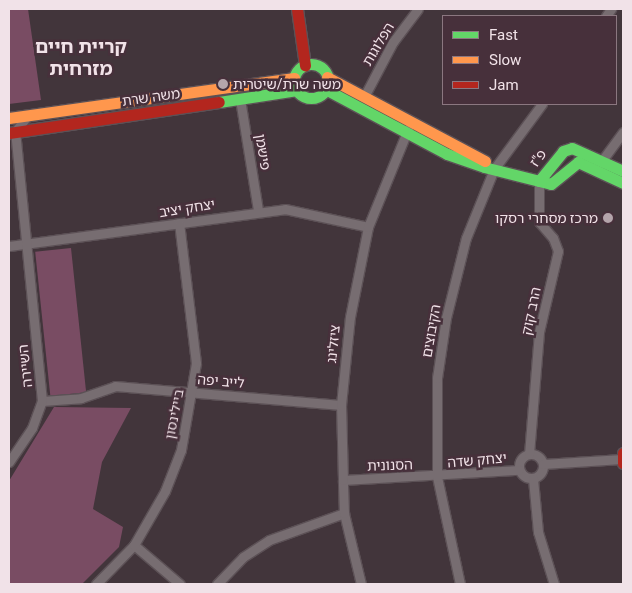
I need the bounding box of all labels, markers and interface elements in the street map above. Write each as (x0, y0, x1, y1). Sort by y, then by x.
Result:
legend (442, 15, 617, 105)
street label: הפלוגות (359, 19, 397, 69)
text: Fast (489, 26, 518, 44)
district label: קריית חיים מזרחית (35, 36, 127, 80)
text: Slow (489, 51, 521, 69)
place label: משה שרת/שיטרית (233, 76, 341, 92)
text: Jam (489, 76, 519, 94)
marker: משה שרת/שיטרית (217, 78, 229, 90)
street label: משה שרת (121, 85, 181, 109)
street label: פישמן (252, 133, 274, 171)
street label: פ"ז (526, 146, 550, 170)
street label: יצחק יציב (158, 195, 216, 221)
place label: מרכז מסחרי רסקו (495, 210, 598, 226)
marker: מרכז מסחרי רסקו (602, 212, 614, 224)
street label: הרב קוק (518, 285, 544, 337)
street label: הקיבוצים (418, 303, 444, 359)
street label: ציזלינג (323, 324, 343, 364)
street label: השיירה (14, 344, 36, 388)
street label: לייב יפה (197, 371, 245, 391)
street label: ביילינסון (161, 387, 187, 441)
street label: יצחק שדה (447, 449, 507, 471)
street label: הסנונית (367, 456, 413, 474)

